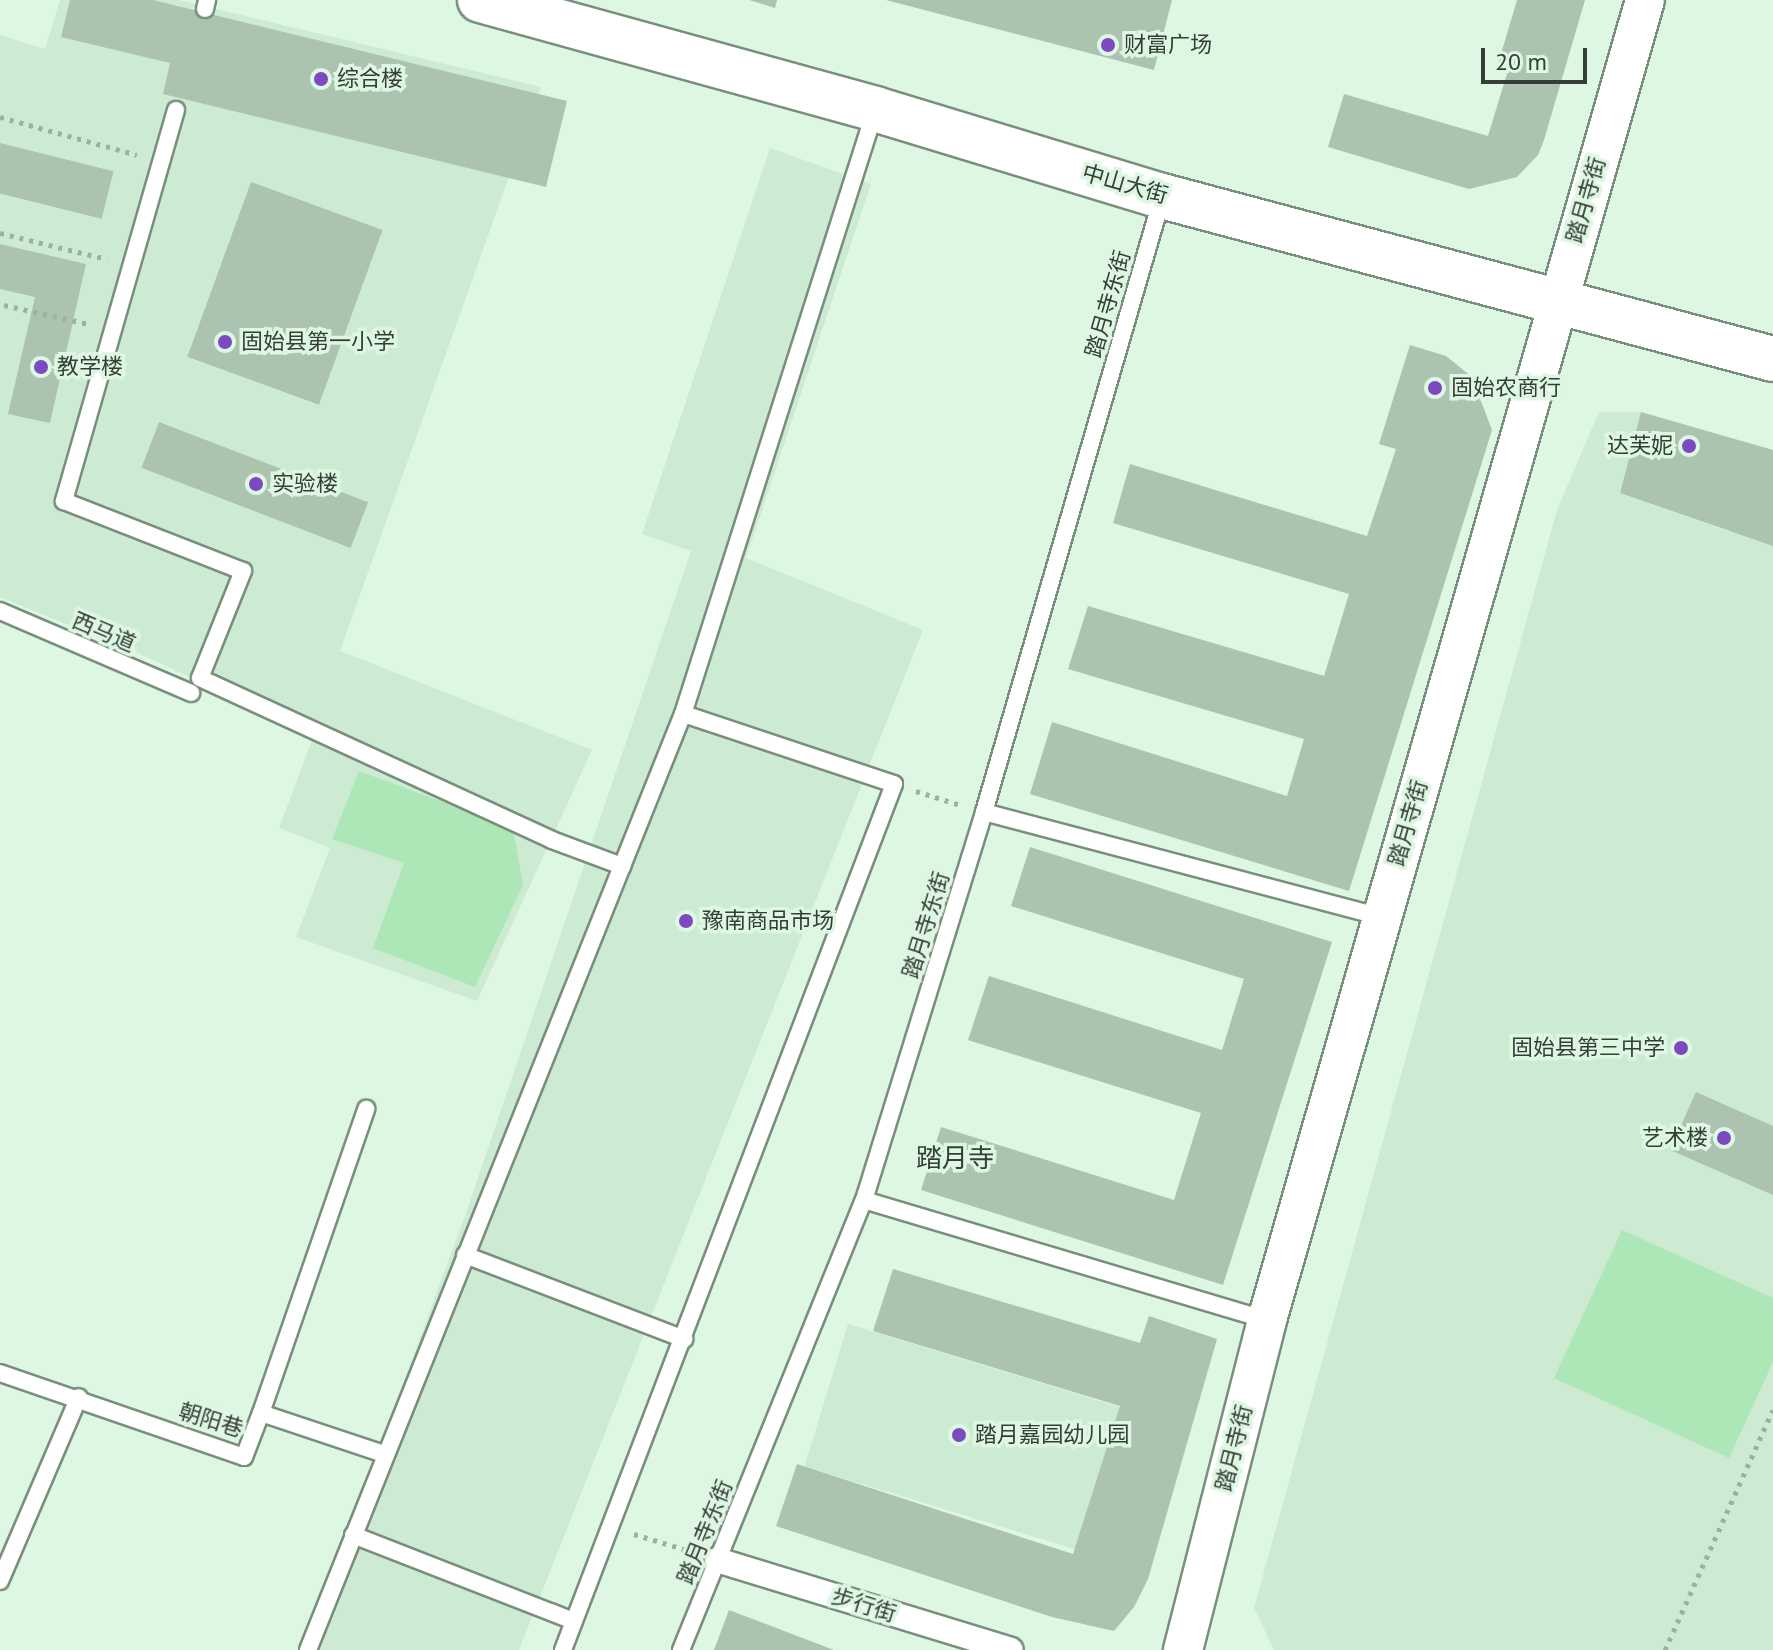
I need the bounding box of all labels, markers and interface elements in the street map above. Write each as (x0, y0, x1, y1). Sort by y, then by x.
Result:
place label: 财富广场 (1124, 32, 1212, 58)
scale bar (1485, 32, 1591, 82)
marker: 财富广场 (1099, 36, 1117, 54)
text: 20 m (1495, 46, 1547, 77)
place label: 综合楼 (337, 66, 403, 92)
marker: 综合楼 (312, 70, 330, 88)
street label: 踏月寺街 (1561, 154, 1611, 246)
street label: 中山大街 (1079, 159, 1171, 209)
street label: 踏月寺东街 (1080, 247, 1136, 361)
place label: 固始县第一小学 (241, 329, 395, 355)
marker: 固始县第一小学 (216, 333, 234, 351)
place label: 教学楼 (57, 354, 123, 380)
marker: 教学楼 (32, 358, 50, 376)
place label: 固始农商行 (1451, 375, 1561, 401)
marker: 固始农商行 (1426, 379, 1444, 397)
place label: 达芙妮 (1607, 433, 1673, 459)
marker: 达芙妮 (1680, 437, 1698, 455)
place label: 实验楼 (272, 471, 338, 497)
marker: 实验楼 (247, 475, 265, 493)
street label: 西马道 (68, 607, 140, 657)
street label: 踏月寺街 (1383, 777, 1433, 869)
street label: 踏月寺东街 (897, 869, 955, 981)
place label: 豫南商品市场 (702, 908, 834, 934)
marker: 豫南商品市场 (677, 912, 695, 930)
place label: 固始县第三中学 (1511, 1035, 1665, 1061)
marker: 固始县第三中学 (1672, 1039, 1690, 1057)
place label: 艺术楼 (1642, 1125, 1708, 1151)
marker: 艺术楼 (1715, 1129, 1733, 1147)
district label: 踏月寺 (916, 1142, 994, 1174)
street label: 朝阳巷 (176, 1398, 246, 1442)
street label: 踏月寺街 (1211, 1402, 1257, 1494)
place label: 踏月嘉园幼儿园 (975, 1422, 1129, 1448)
marker: 踏月嘉园幼儿园 (950, 1426, 968, 1444)
street label: 踏月寺东街 (672, 1476, 738, 1588)
street label: 步行街 (829, 1583, 899, 1627)

